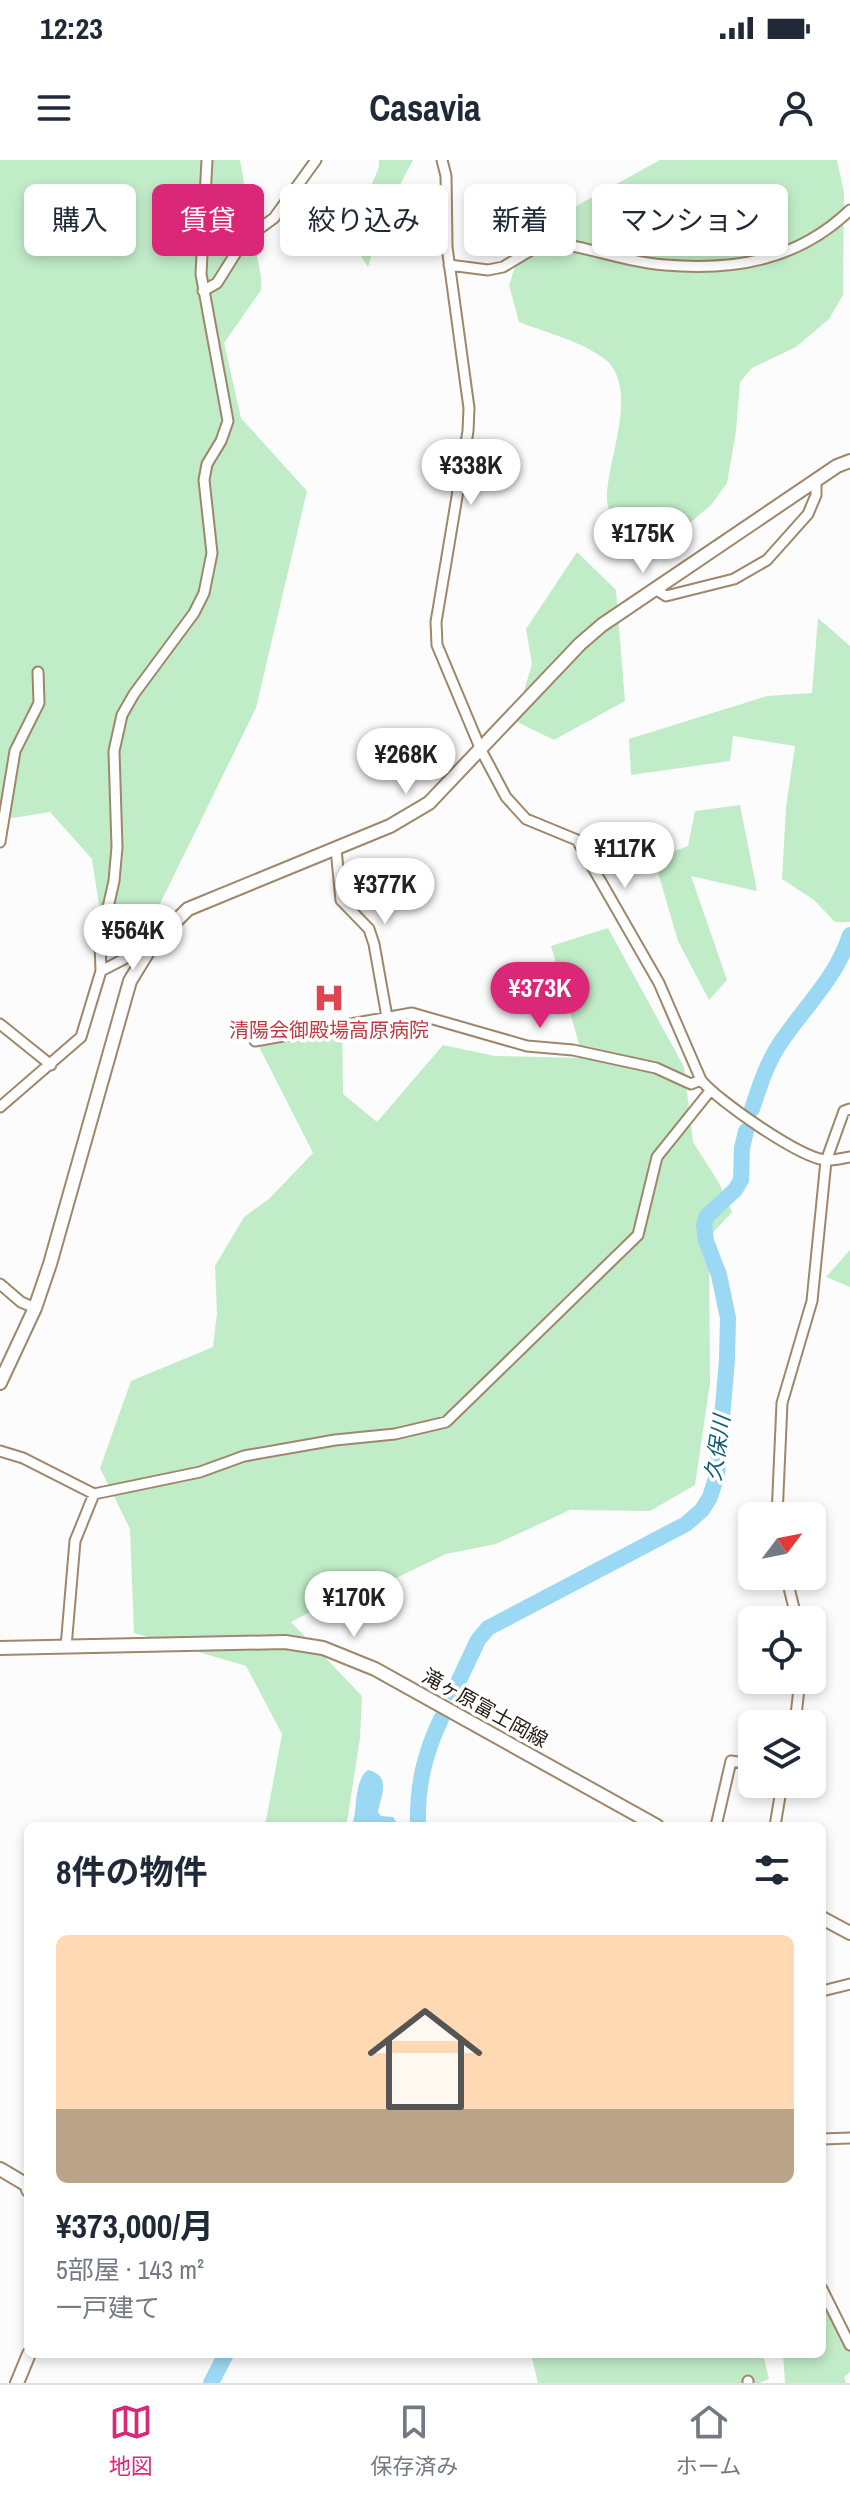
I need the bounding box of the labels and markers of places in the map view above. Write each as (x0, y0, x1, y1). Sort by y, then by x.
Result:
pin: ¥338K (415, 439, 527, 507)
pin: ¥175K (587, 507, 699, 575)
pin: ¥268K (350, 728, 462, 796)
pin: ¥117K (569, 822, 681, 890)
pin: ¥377K (329, 858, 441, 926)
pin: ¥564K (77, 904, 189, 972)
pin: ¥373K (484, 962, 596, 1030)
hospital icon: 清陽会御殿場高原病院 (312, 981, 346, 1015)
place label: 清陽会御殿場高原病院 (229, 1016, 429, 1043)
pin: ¥170K (298, 1571, 410, 1639)

